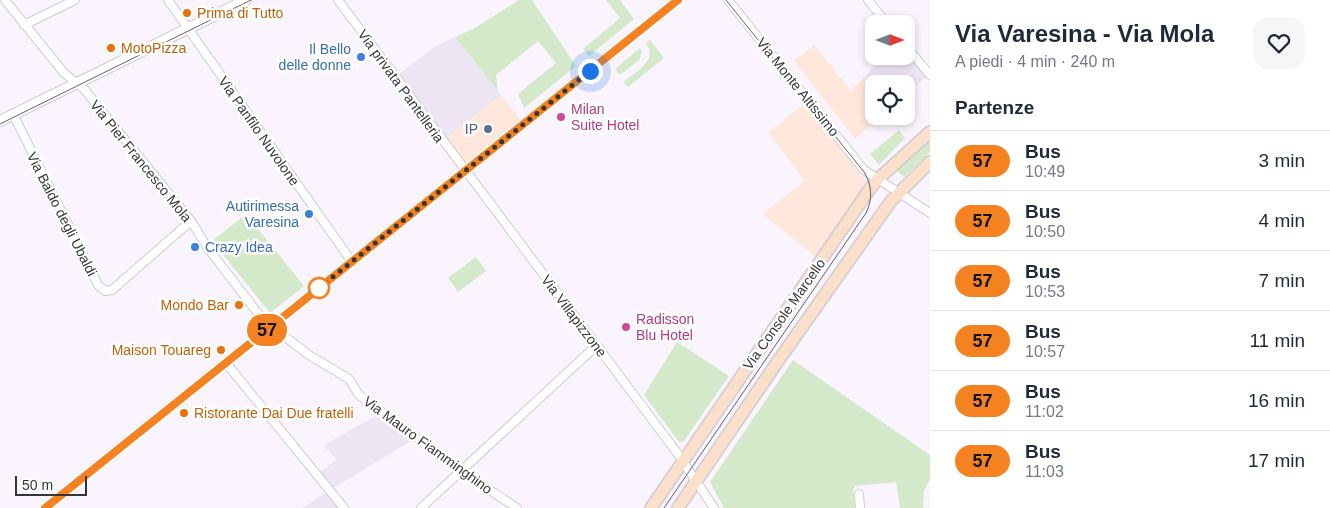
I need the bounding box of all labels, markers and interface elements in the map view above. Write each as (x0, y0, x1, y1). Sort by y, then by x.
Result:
place label: Prima di Tutto (197, 5, 284, 21)
marker: Prima di Tutto (181, 7, 193, 19)
north arrow (865, 15, 915, 65)
map controls (865, 15, 915, 125)
button: heart (1253, 17, 1305, 69)
text: Via Varesina - Via Mola (955, 20, 1214, 47)
street label: Via privata Pantelleria (355, 26, 448, 146)
street label: Via Monte Altissimo (753, 35, 843, 140)
place label: MotoPizza (121, 40, 187, 56)
place label: Il Bello delle donne (279, 41, 351, 73)
marker: MotoPizza (105, 42, 117, 54)
marker: Il Bello delle donne (355, 51, 367, 63)
text: A piedi · 4 min · 240 m (955, 53, 1115, 70)
your location (578, 59, 603, 84)
street label: Via Panfilo Nuvolone (215, 73, 303, 189)
button: locate (865, 75, 915, 125)
street label: Via Pier Francesco Mola (87, 97, 195, 225)
text: Partenze (955, 97, 1034, 118)
place label: Milan Suite Hotel (571, 101, 639, 133)
marker: Milan Suite Hotel (555, 111, 567, 123)
place label: IP (465, 121, 478, 137)
marker: IP (482, 123, 494, 135)
text: Bus (1025, 141, 1061, 162)
street label: Via Baldo degli Ubaldi (24, 149, 100, 279)
text: 3 min (1259, 150, 1305, 171)
text: 57 (972, 151, 993, 171)
text: 10:49 (1025, 163, 1065, 180)
place label: Autirimessa Varesina (226, 198, 299, 230)
text: Bus (1025, 201, 1061, 222)
marker: Autirimessa Varesina (303, 208, 315, 220)
text: 4 min (1259, 210, 1305, 231)
text: 57 (972, 211, 993, 231)
text: 10:50 (1025, 223, 1065, 240)
place label: Crazy Idea (205, 239, 273, 255)
marker: Crazy Idea (189, 241, 201, 253)
street label: Via Console Marcello (740, 255, 829, 373)
text: Bus (1025, 261, 1061, 282)
text: 7 min (1259, 270, 1305, 291)
text: 57 (972, 271, 993, 291)
street label: Via Villapizzone (538, 272, 610, 360)
unlabelled marker (308, 277, 330, 299)
text: 10:53 (1025, 283, 1065, 300)
place label: Mondo Bar (161, 297, 229, 313)
marker: Mondo Bar (233, 299, 245, 311)
place label: Radisson Blu Hotel (636, 311, 694, 343)
line badge: 57 (244, 314, 290, 346)
text: 57 (257, 320, 277, 340)
marker: Radisson Blu Hotel (620, 321, 632, 333)
text: Bus (1025, 321, 1061, 342)
text: 11 min (1249, 330, 1305, 351)
text: 57 (972, 331, 993, 351)
place label: Maison Touareg (112, 342, 211, 358)
text: 10:57 (1025, 343, 1065, 360)
marker: Maison Touareg (215, 344, 227, 356)
text: Bus (1025, 381, 1061, 402)
text: 16 min (1248, 390, 1305, 411)
text: 57 (972, 391, 993, 411)
street label: Via Mauro Fiamminghino (360, 393, 496, 497)
text: 11:02 (1025, 403, 1064, 420)
place label: Ristorante Dai Due fratelli (194, 405, 354, 421)
marker: Ristorante Dai Due fratelli (178, 407, 190, 419)
text: Bus (1025, 441, 1061, 462)
text: 17 min (1248, 450, 1305, 471)
text: 57 (972, 451, 993, 471)
text: 11:03 (1025, 463, 1064, 480)
scale bar (15, 473, 88, 496)
text: 50 m (22, 477, 53, 493)

